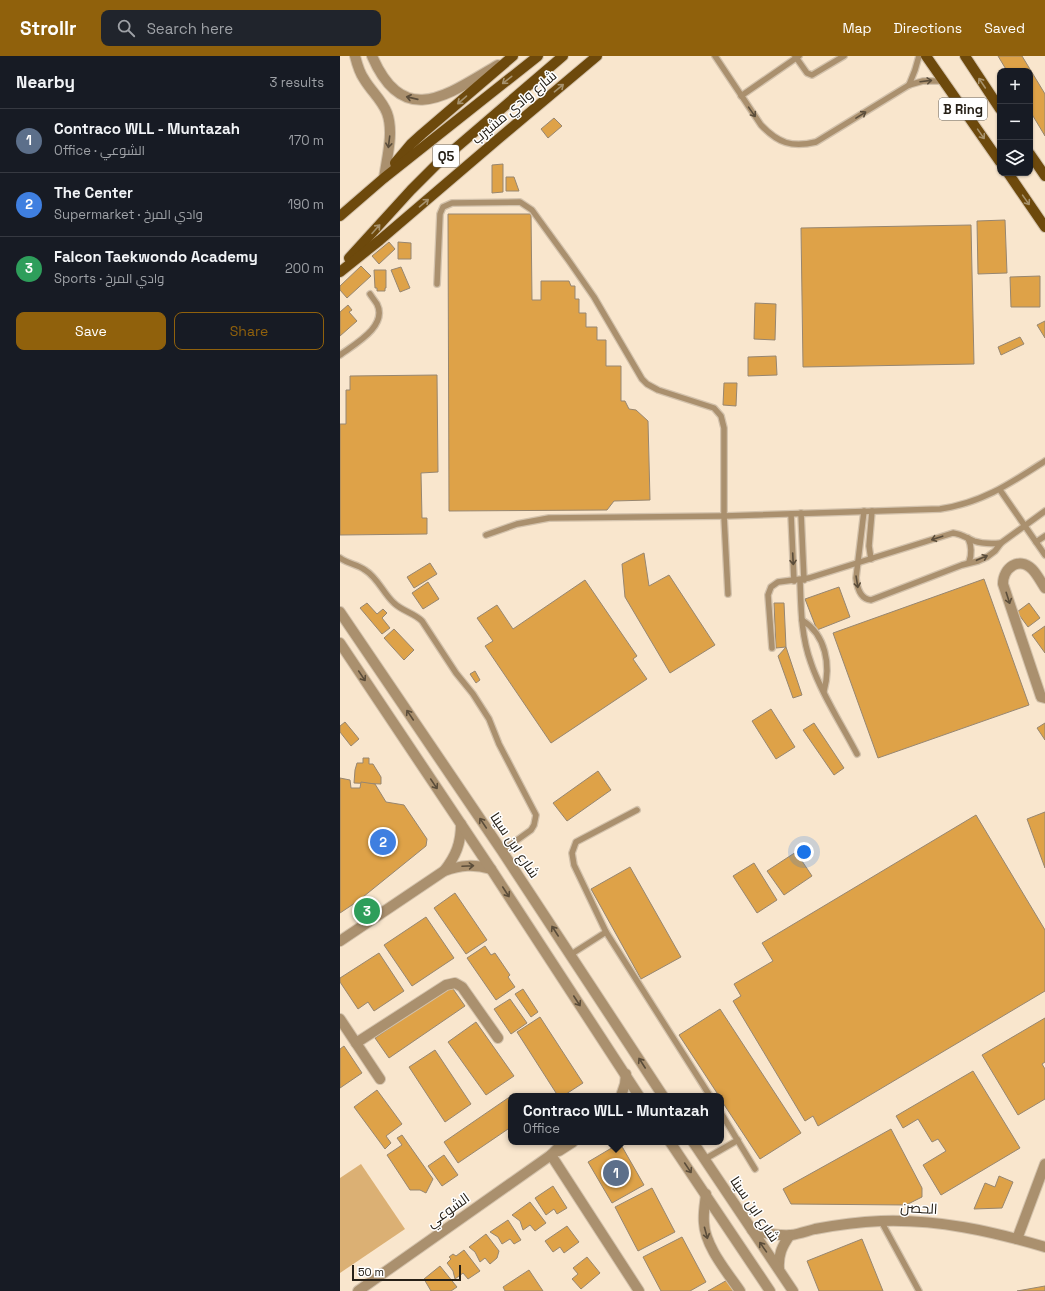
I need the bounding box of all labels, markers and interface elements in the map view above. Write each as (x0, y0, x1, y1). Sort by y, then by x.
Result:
search box (101, 10, 381, 46)
text: Strollr (20, 16, 77, 41)
icon: search (115, 17, 137, 39)
text: Search here (147, 19, 233, 38)
text: Map (842, 19, 872, 37)
text: Directions (894, 19, 962, 37)
text: Saved (984, 19, 1025, 37)
street label: شارع وادي مشيرب (468, 66, 562, 150)
map controls (997, 68, 1033, 176)
button: + (997, 68, 1033, 104)
text: Nearby (16, 71, 75, 93)
text: 3 results (270, 74, 324, 91)
one-way arrow (501, 75, 512, 84)
one-way arrow (978, 77, 986, 88)
one-way arrow (919, 78, 932, 85)
one-way arrow (553, 83, 564, 92)
one-way arrow (406, 94, 419, 102)
one-way arrow (457, 95, 467, 104)
road number: B Ring (939, 98, 987, 120)
button: − (997, 104, 1033, 140)
one-way arrow (748, 106, 756, 117)
one-way arrow (855, 110, 867, 118)
text: Contraco WLL - Muntazah (54, 119, 240, 138)
one-way arrow (977, 128, 985, 139)
text: 1 (26, 132, 32, 149)
text: 170 m (288, 132, 324, 149)
one-way arrow (385, 135, 393, 148)
button: layers (997, 140, 1033, 176)
text: Office · الشوعي (54, 142, 145, 159)
road number: Q5 (433, 145, 459, 167)
text: The Center (54, 183, 133, 202)
one-way arrow (1022, 194, 1030, 205)
text: 2 (25, 196, 33, 213)
text: 190 m (288, 196, 324, 213)
one-way arrow (419, 199, 429, 208)
text: Supermarket · وادي المرخ (54, 206, 203, 223)
one-way arrow (371, 224, 380, 234)
text: Falcon Taekwondo Academy (54, 247, 258, 266)
text: 3 (25, 260, 33, 277)
text: 200 m (285, 260, 324, 277)
text: Sports · وادي المرخ (54, 270, 164, 287)
button: Save (16, 312, 166, 350)
button: Share (174, 312, 324, 350)
one-way arrow (931, 535, 944, 542)
one-way arrow (790, 552, 797, 565)
one-way arrow (976, 554, 988, 562)
one-way arrow (853, 575, 861, 588)
one-way arrow (1004, 591, 1012, 603)
one-way arrow (358, 670, 366, 681)
one-way arrow (406, 710, 414, 721)
one-way arrow (430, 778, 438, 789)
street label: شارع ابن سينا (486, 809, 544, 881)
one-way arrow (479, 818, 487, 829)
pin: 2 (370, 827, 396, 857)
your location (794, 842, 814, 862)
one-way arrow (461, 862, 474, 870)
one-way arrow (502, 886, 510, 897)
pin: 3 (354, 896, 380, 926)
one-way arrow (551, 926, 559, 937)
one-way arrow (574, 995, 582, 1007)
one-way arrow (638, 1058, 646, 1069)
popup (508, 1093, 724, 1145)
text: Contraco WLL - Muntazah (523, 1101, 709, 1120)
text: Office (523, 1120, 560, 1137)
pin: 1 (603, 1158, 629, 1188)
one-way arrow (684, 1162, 692, 1173)
street label: شارع ابن سينا (726, 1173, 784, 1245)
street label: الشوعي (423, 1189, 475, 1234)
street label: الحصن (900, 1198, 938, 1218)
one-way arrow (703, 1226, 710, 1239)
one-way arrow (759, 1242, 767, 1253)
scale bar (352, 1263, 461, 1282)
text: 50 m (358, 1265, 384, 1279)

